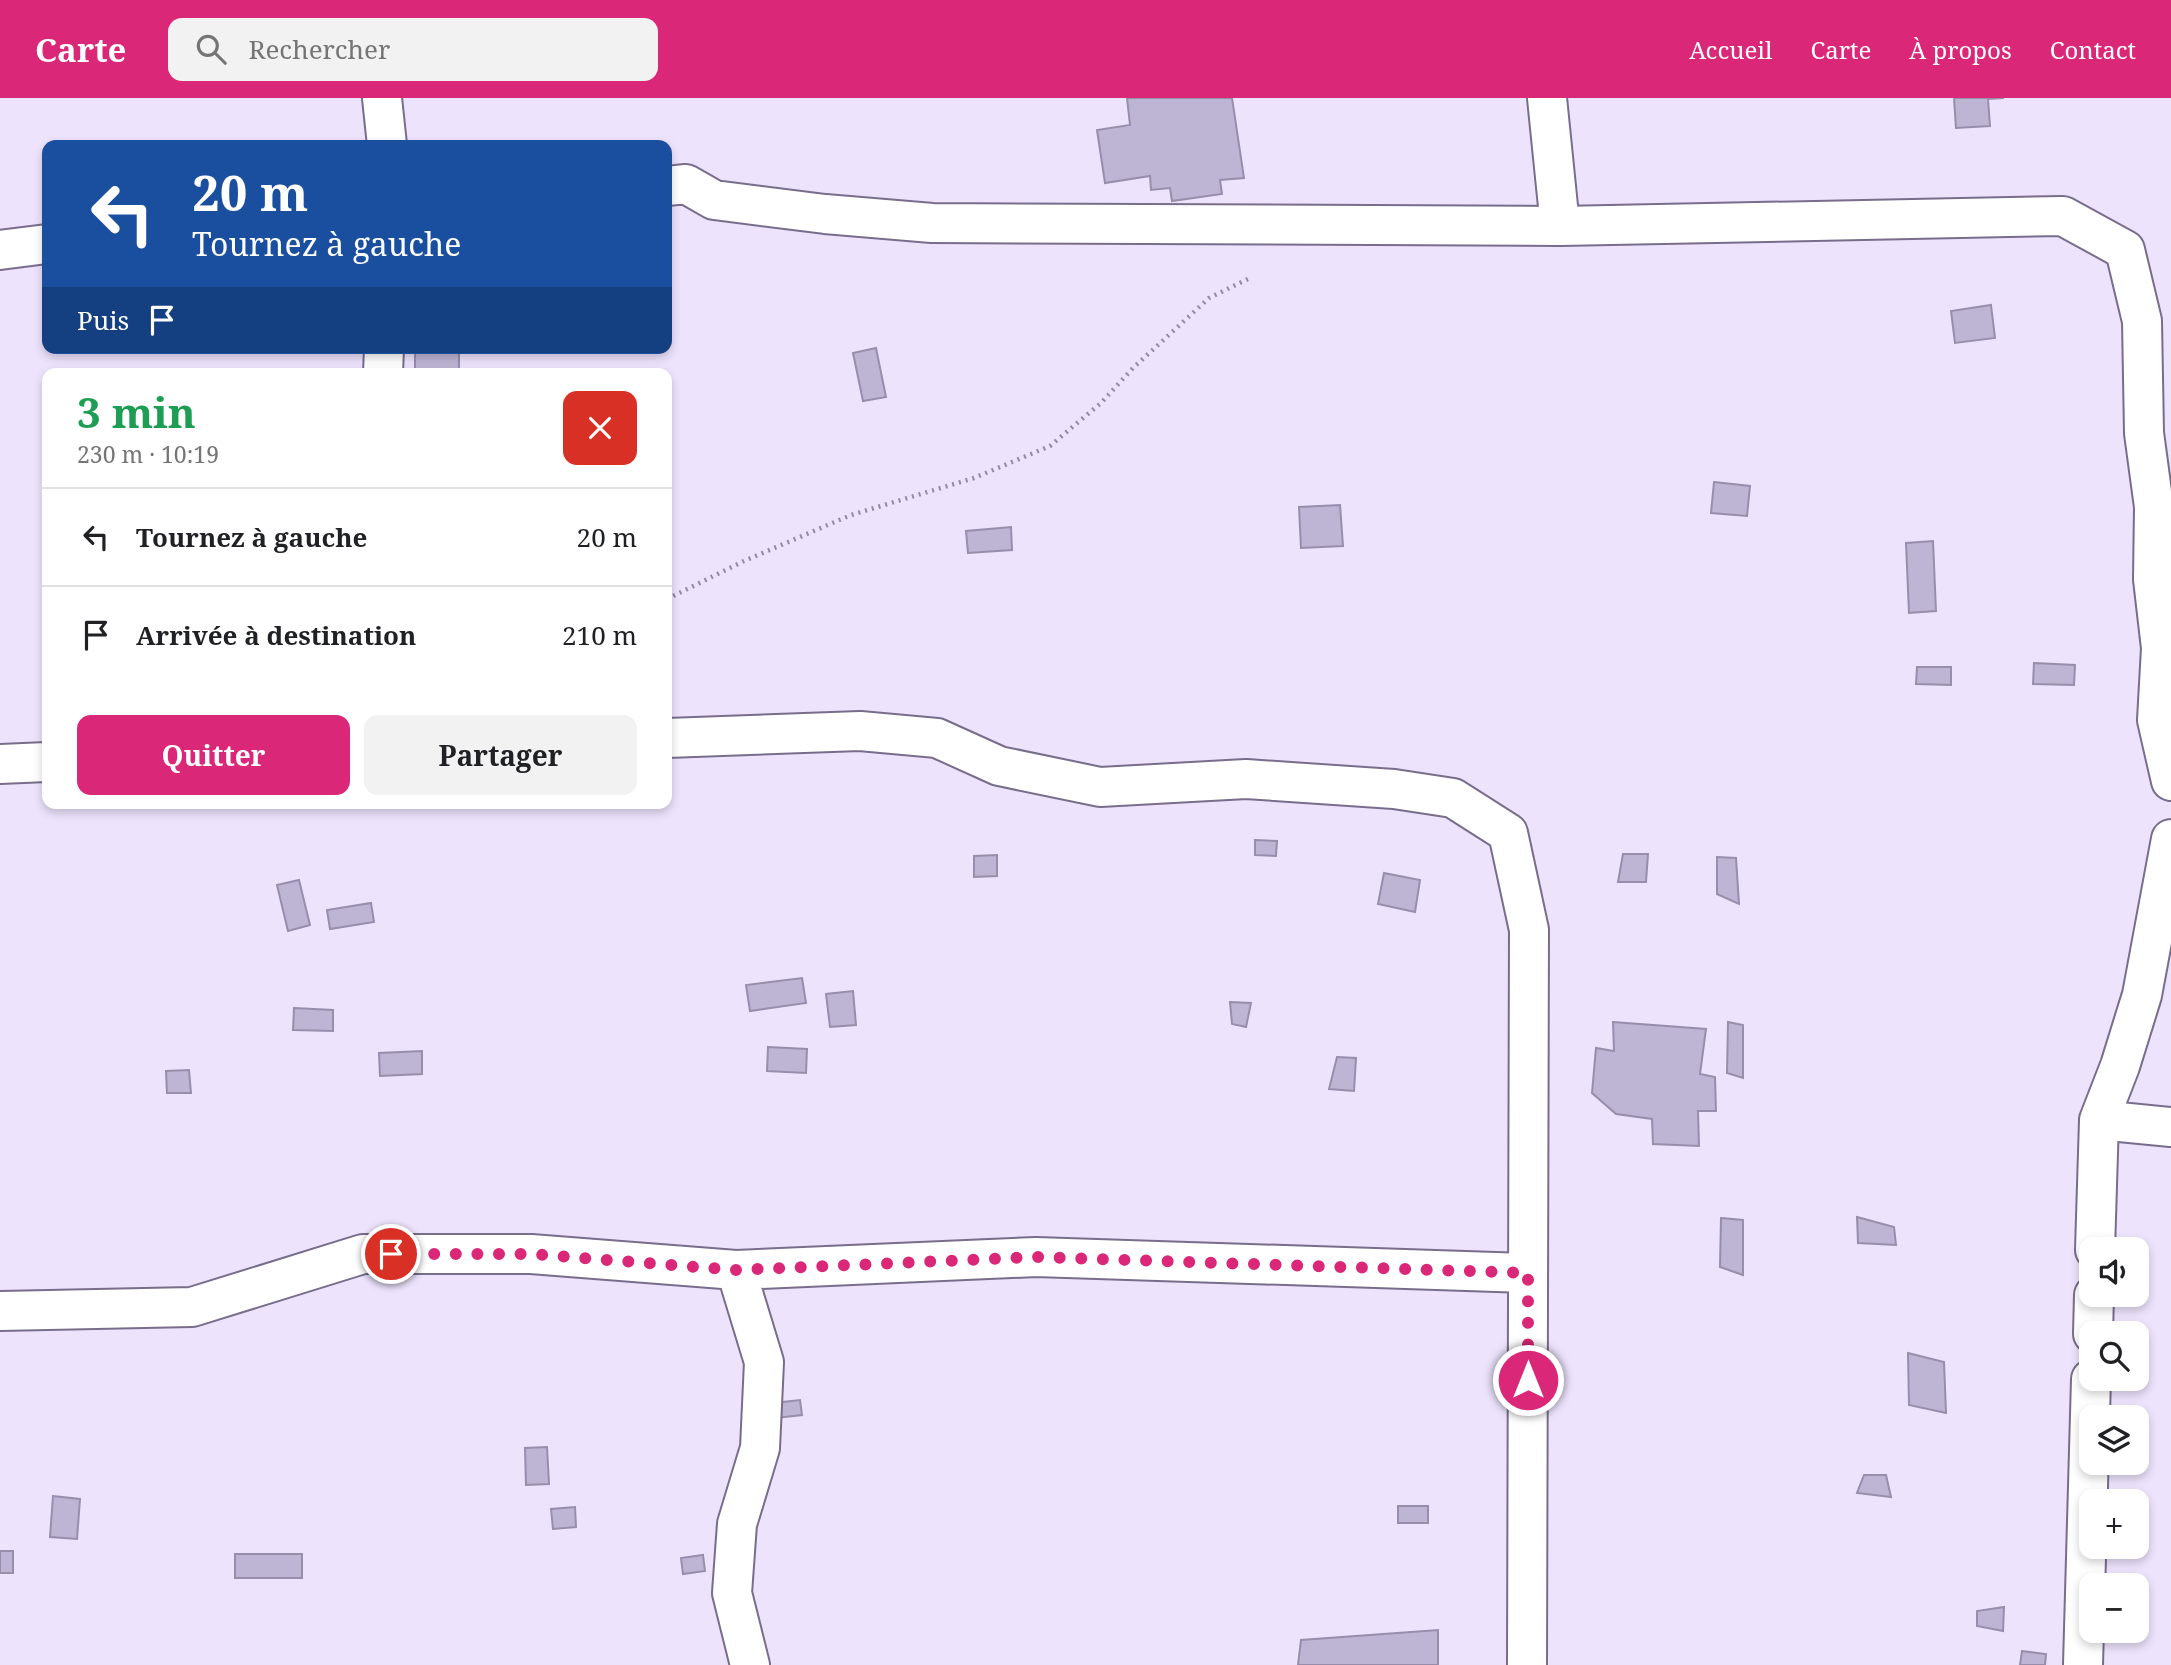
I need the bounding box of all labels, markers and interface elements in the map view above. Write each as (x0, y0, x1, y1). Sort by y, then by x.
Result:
search box (168, 18, 658, 81)
text: Carte (35, 27, 126, 72)
icon: search (192, 30, 230, 68)
text: Rechercher (248, 31, 390, 67)
text: Accueil (1689, 33, 1772, 66)
text: Carte (1810, 33, 1871, 66)
text: À propos (1909, 33, 2012, 66)
text: Contact (2050, 33, 2136, 66)
text: 20 m (192, 159, 308, 225)
icon: left (77, 168, 168, 259)
text: Tournez à gauche (192, 222, 461, 265)
icon: arrive (143, 301, 181, 339)
text: Puis (77, 302, 129, 338)
text: 3 min (77, 383, 196, 440)
button: close (563, 391, 637, 465)
text: 230 m · 10:19 (77, 438, 219, 470)
icon: left (77, 518, 115, 556)
text: Tournez à gauche (136, 519, 367, 555)
text: 20 m (577, 519, 637, 555)
icon: arrive (77, 616, 115, 654)
text: Arrivée à destination (136, 617, 416, 653)
text: 210 m (562, 617, 637, 653)
button: Quitter (77, 715, 350, 795)
button: Partager (364, 715, 637, 795)
pin (361, 1224, 421, 1284)
icon: arrive (372, 1235, 410, 1273)
map controls (2079, 1237, 2149, 1643)
button: sound (2079, 1237, 2149, 1307)
button: search (2079, 1321, 2149, 1391)
position arrow (1491, 1343, 1565, 1417)
button: layers (2079, 1405, 2149, 1475)
button: + (2079, 1489, 2149, 1559)
button: − (2079, 1573, 2149, 1643)

